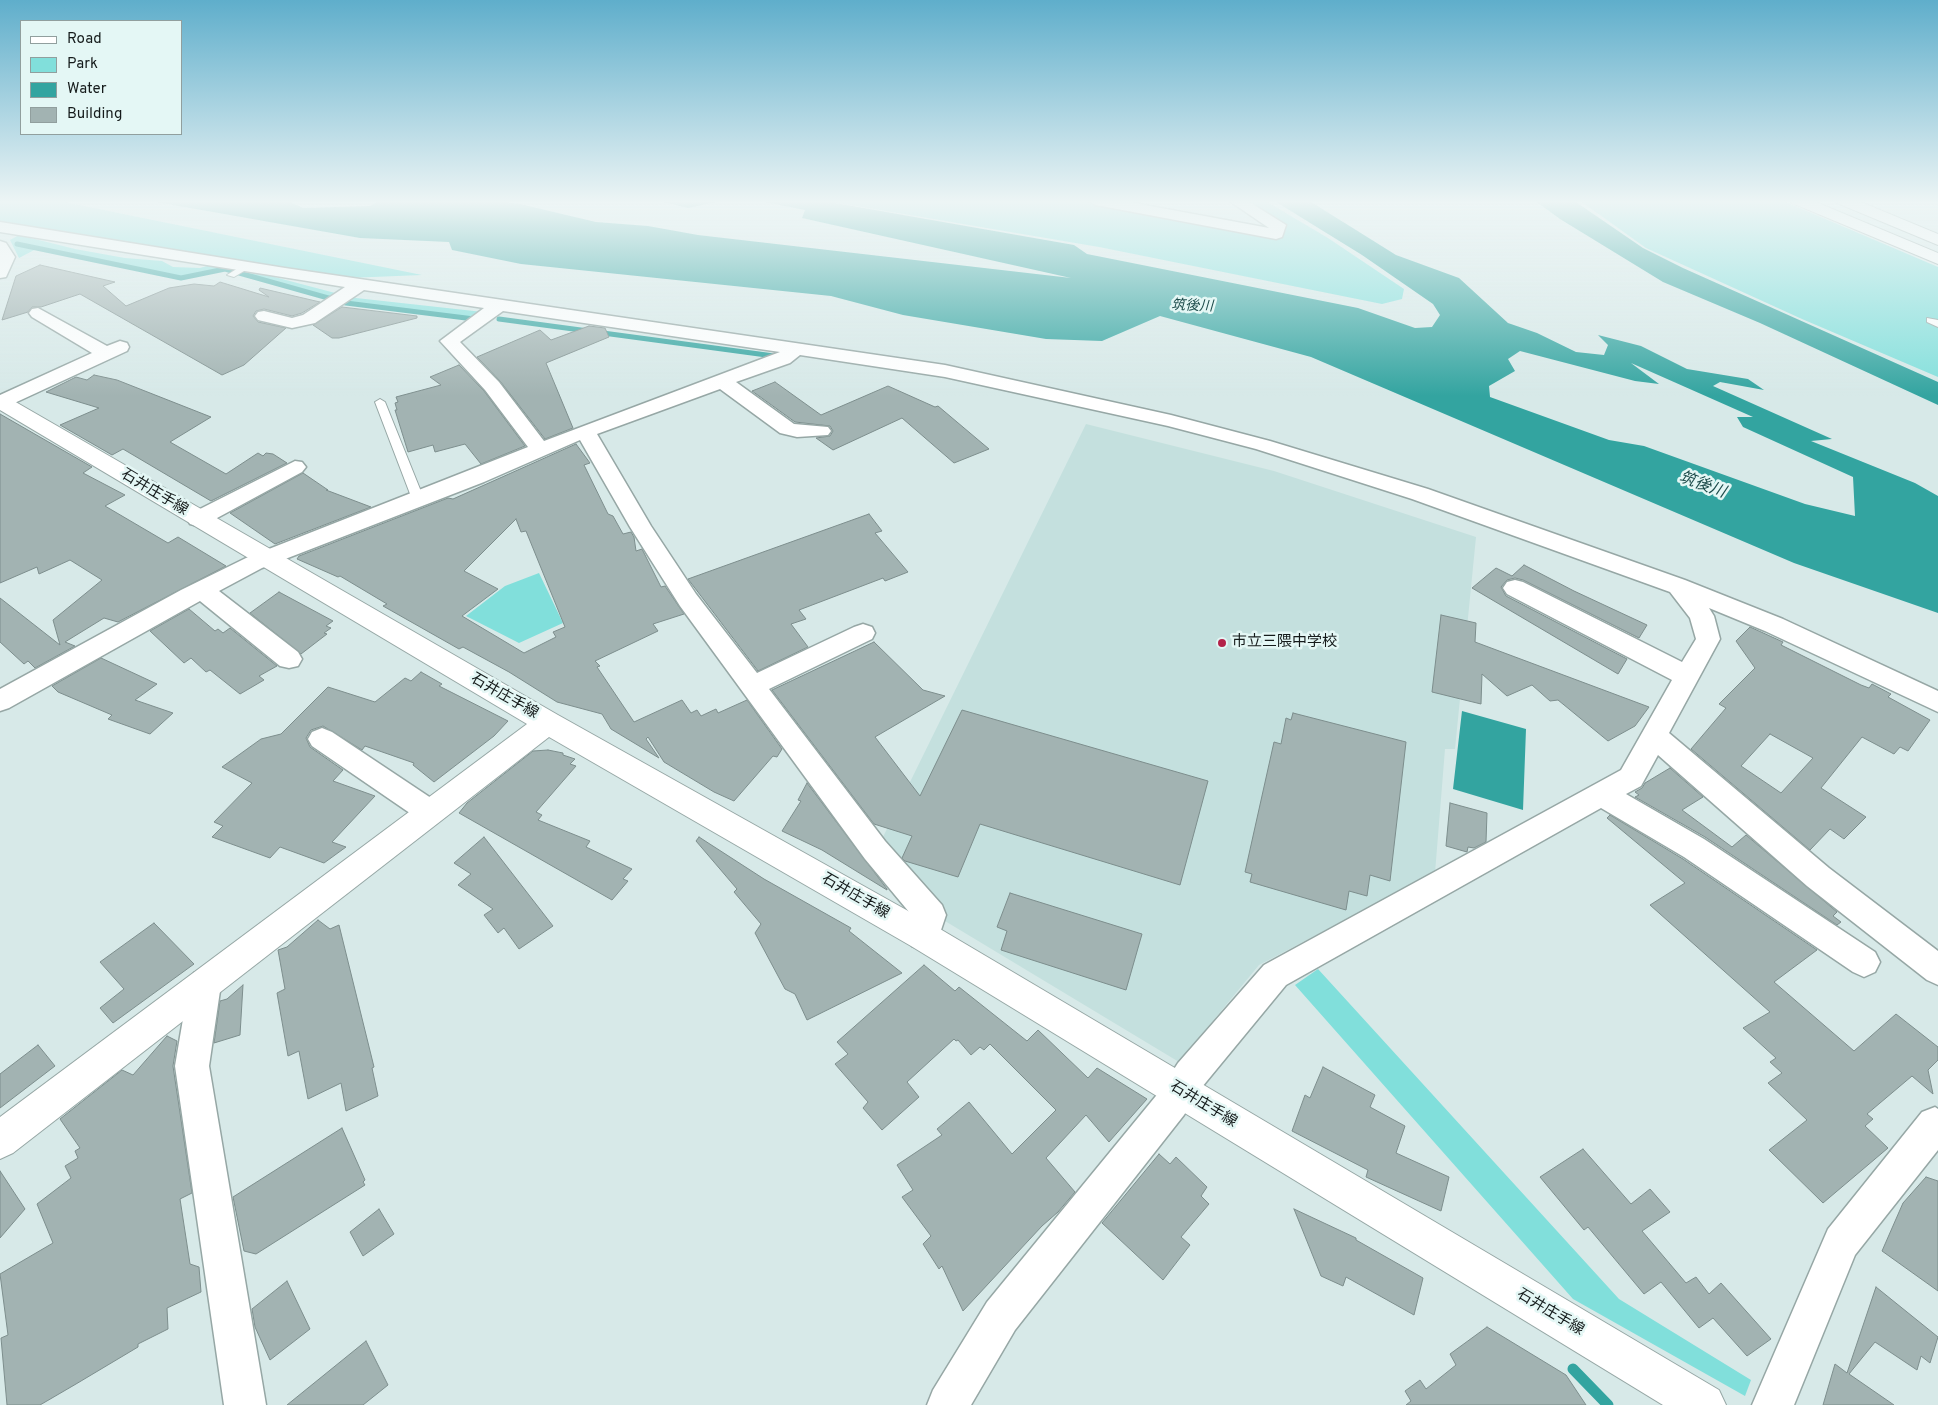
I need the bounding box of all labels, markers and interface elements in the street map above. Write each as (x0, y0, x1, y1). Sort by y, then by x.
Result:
legend (20, 20, 182, 135)
text: Road (67, 30, 102, 49)
text: Park (67, 55, 98, 74)
text: Water (67, 80, 106, 99)
text: Building (67, 105, 122, 124)
water label: 筑後川 (1171, 298, 1213, 316)
street label: 石井庄手線 (117, 466, 191, 520)
water label: 筑後川 (1676, 469, 1728, 503)
place label: 市立三隈中学校 (1232, 634, 1337, 652)
marker: 市立三隈中学校 (1216, 637, 1228, 649)
street label: 石井庄手線 (467, 670, 541, 724)
street label: 石井庄手線 (818, 870, 892, 924)
street label: 石井庄手線 (1166, 1078, 1240, 1132)
street label: 石井庄手線 (1513, 1286, 1587, 1340)

